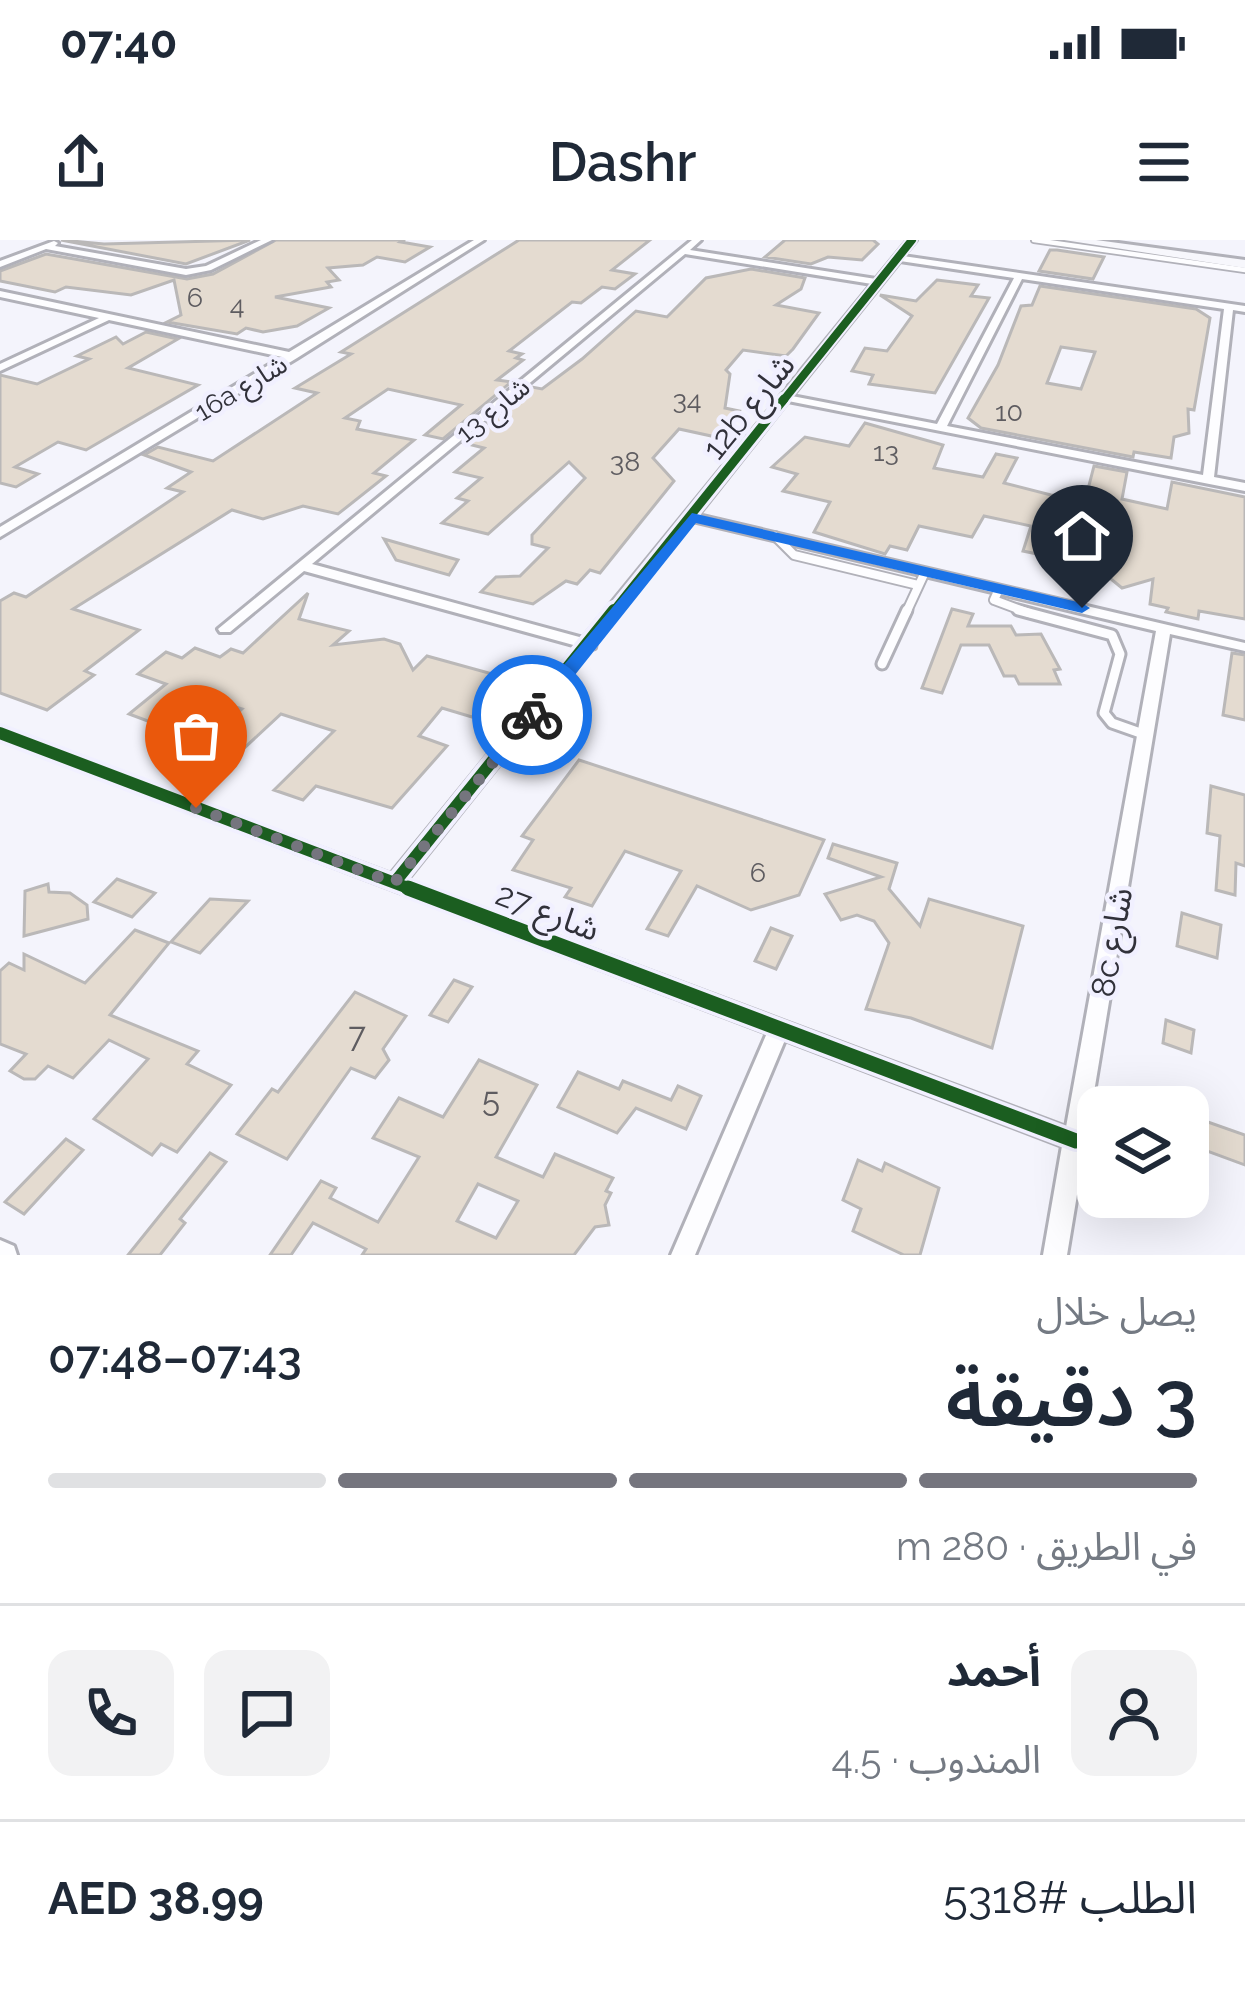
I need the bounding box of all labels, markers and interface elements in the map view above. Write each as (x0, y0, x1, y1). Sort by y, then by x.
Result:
text: 07:40 (60, 16, 177, 69)
icon: share (48, 129, 114, 195)
icon: menu (1131, 129, 1197, 195)
text: Dashr (549, 130, 696, 194)
house number: 6 (187, 282, 203, 313)
house number: 4 (230, 289, 244, 320)
street label: 12b شارع (694, 346, 807, 470)
street label: 16a شارع (189, 348, 295, 431)
street label: شارع 13 (450, 371, 539, 452)
house number: 34 (672, 384, 702, 415)
house number: 10 (995, 396, 1023, 427)
house number: 13 (873, 436, 899, 467)
house number: 38 (610, 446, 640, 477)
pin (1031, 485, 1133, 608)
icon: home (1049, 503, 1115, 569)
courier (472, 655, 592, 775)
icon: bike (499, 682, 565, 748)
pin (145, 685, 247, 808)
icon: bag (163, 703, 229, 769)
house number: 6 (750, 857, 766, 888)
street label: شارع 27 (489, 874, 605, 954)
street label: 8c شارع (1083, 884, 1145, 1001)
house number: 7 (348, 1016, 366, 1055)
house number: 5 (482, 1080, 500, 1119)
map controls (1077, 1086, 1209, 1218)
button: layers (1077, 1086, 1209, 1218)
text: يصل خلال (1036, 1288, 1197, 1334)
text: 07:43–07:48 (48, 1331, 302, 1384)
text: 3 دقيقة (946, 1353, 1197, 1444)
text: في الطريق · 280 m (896, 1523, 1197, 1569)
text: أحمد (947, 1644, 1041, 1697)
button: phone (48, 1650, 174, 1776)
button: chat (204, 1650, 330, 1776)
button: person (1071, 1650, 1197, 1776)
text: المندوب · 4.5 (832, 1736, 1041, 1782)
text: الطلب #5318 (943, 1871, 1197, 1924)
text: AED 38.99 (48, 1872, 264, 1925)

